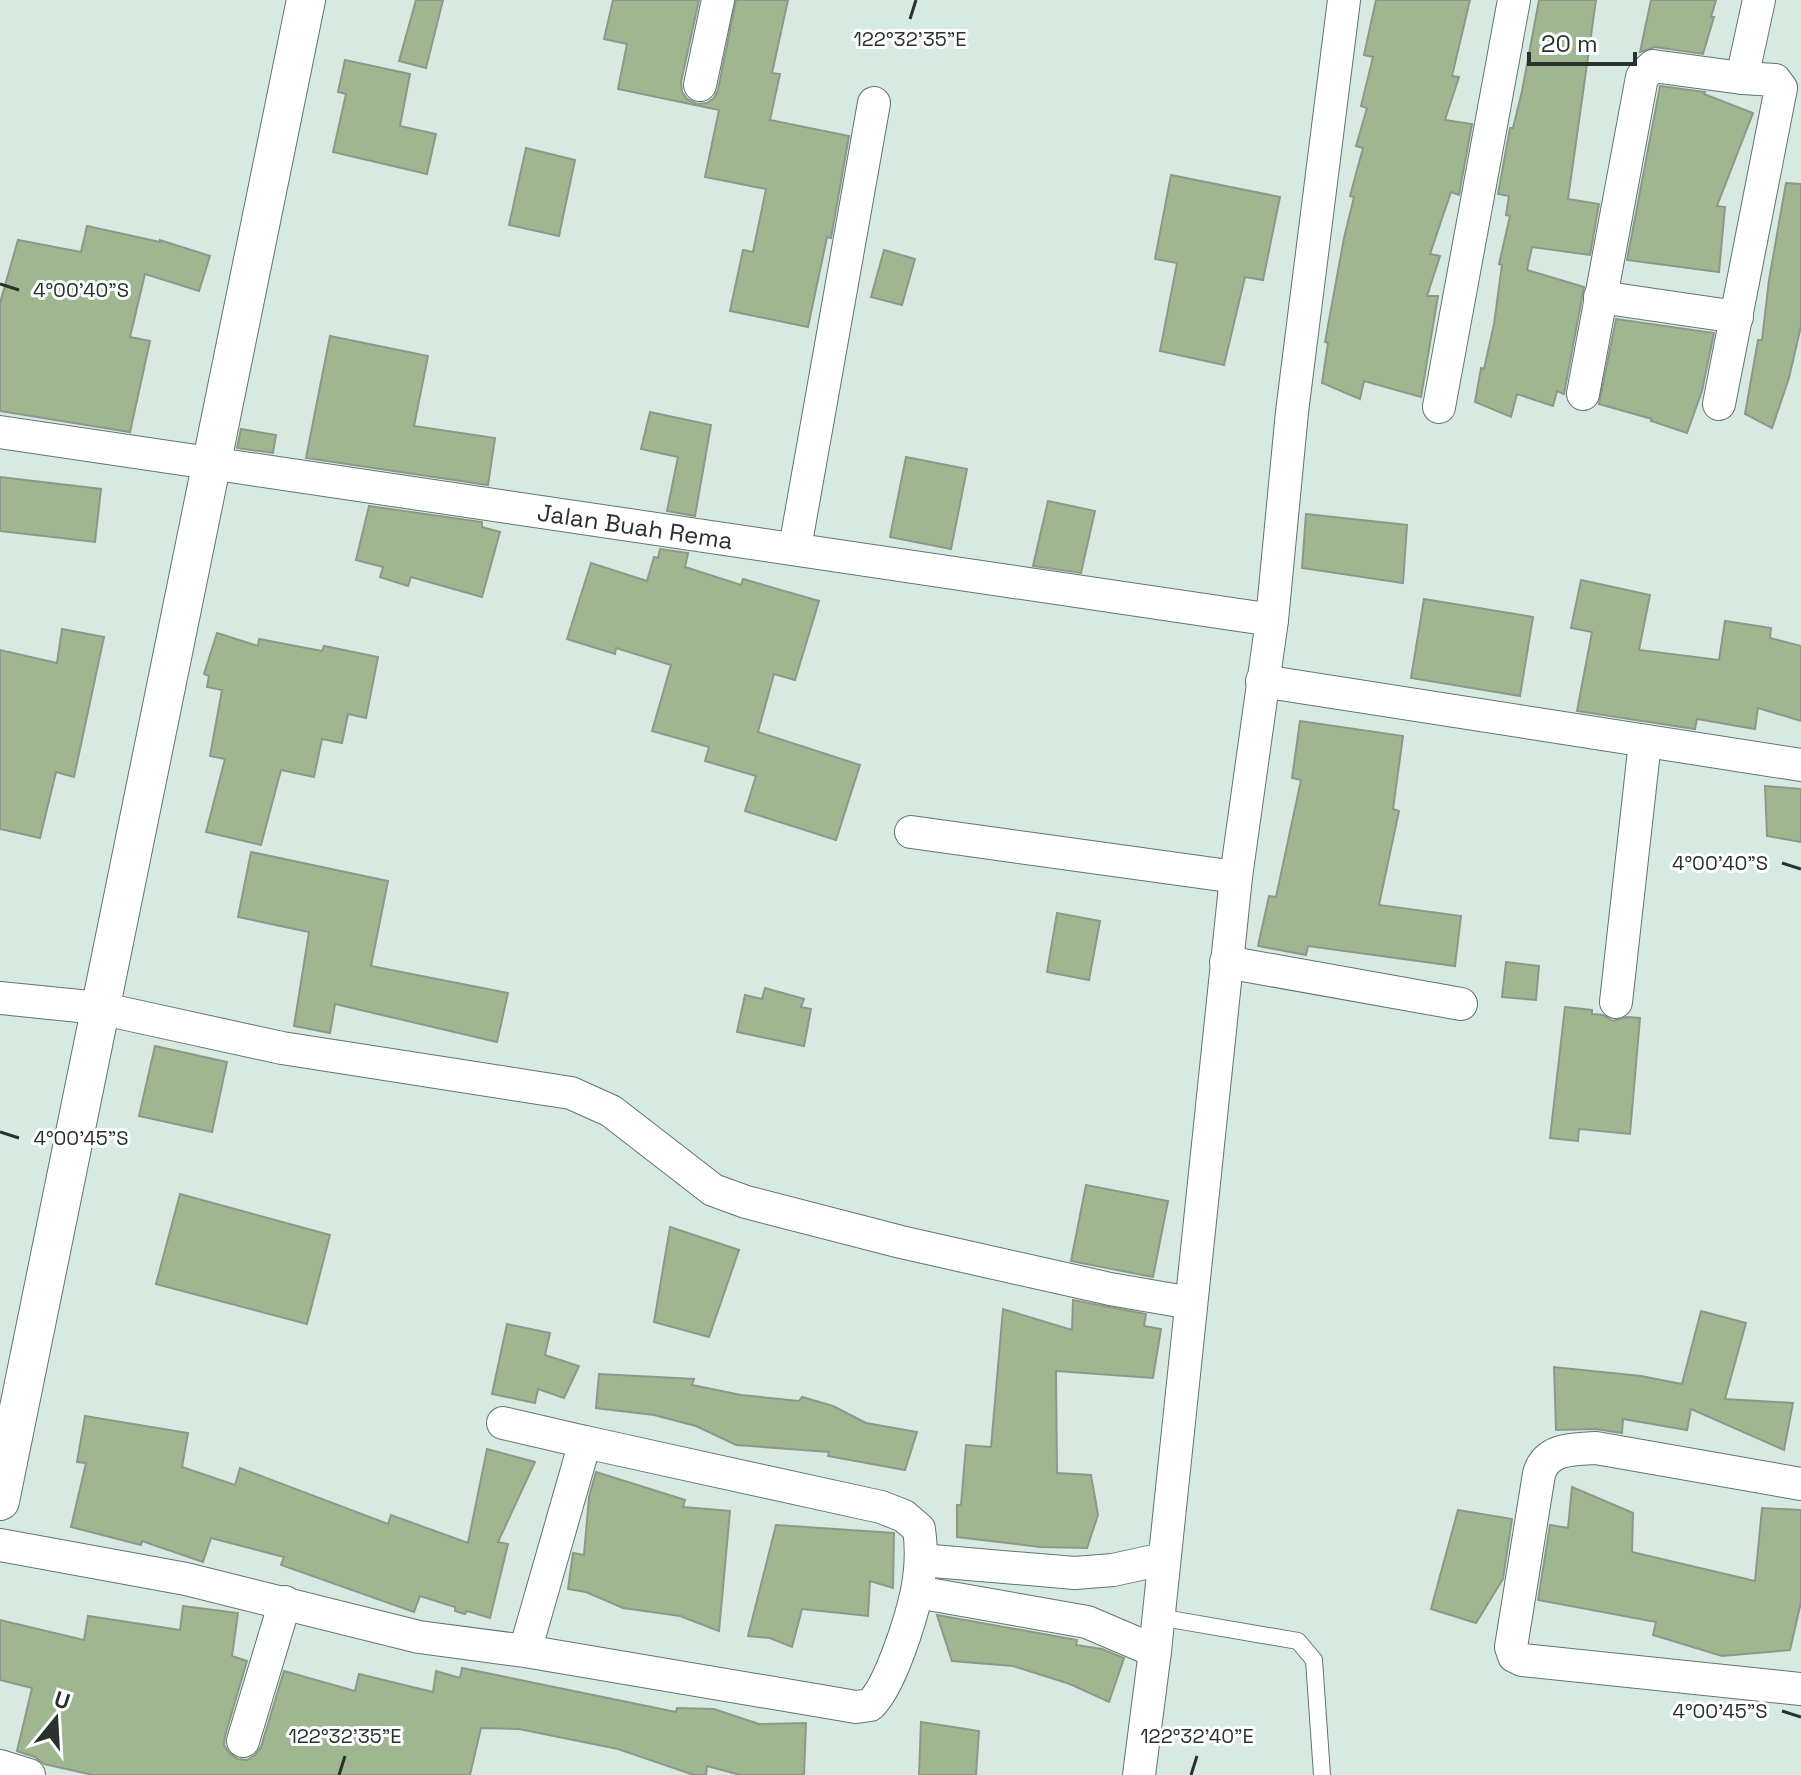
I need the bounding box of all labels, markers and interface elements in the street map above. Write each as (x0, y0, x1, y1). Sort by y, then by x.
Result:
scale bar (1529, 16, 1635, 66)
text: 122°32'35"E (853, 26, 967, 52)
text: 20 m (1541, 28, 1598, 59)
text: 4°00'40"S (33, 277, 129, 303)
street label: Jalan Buah Rema (535, 496, 735, 556)
text: 4°00'40"S (1672, 850, 1768, 876)
text: 4°00'45"S (33, 1125, 129, 1151)
north arrow (16, 1679, 96, 1759)
text: U (51, 1684, 74, 1716)
text: 4°00'45"S (1672, 1698, 1768, 1724)
text: 122°32'35"E (288, 1723, 402, 1749)
text: 122°32'40"E (1140, 1723, 1254, 1749)

